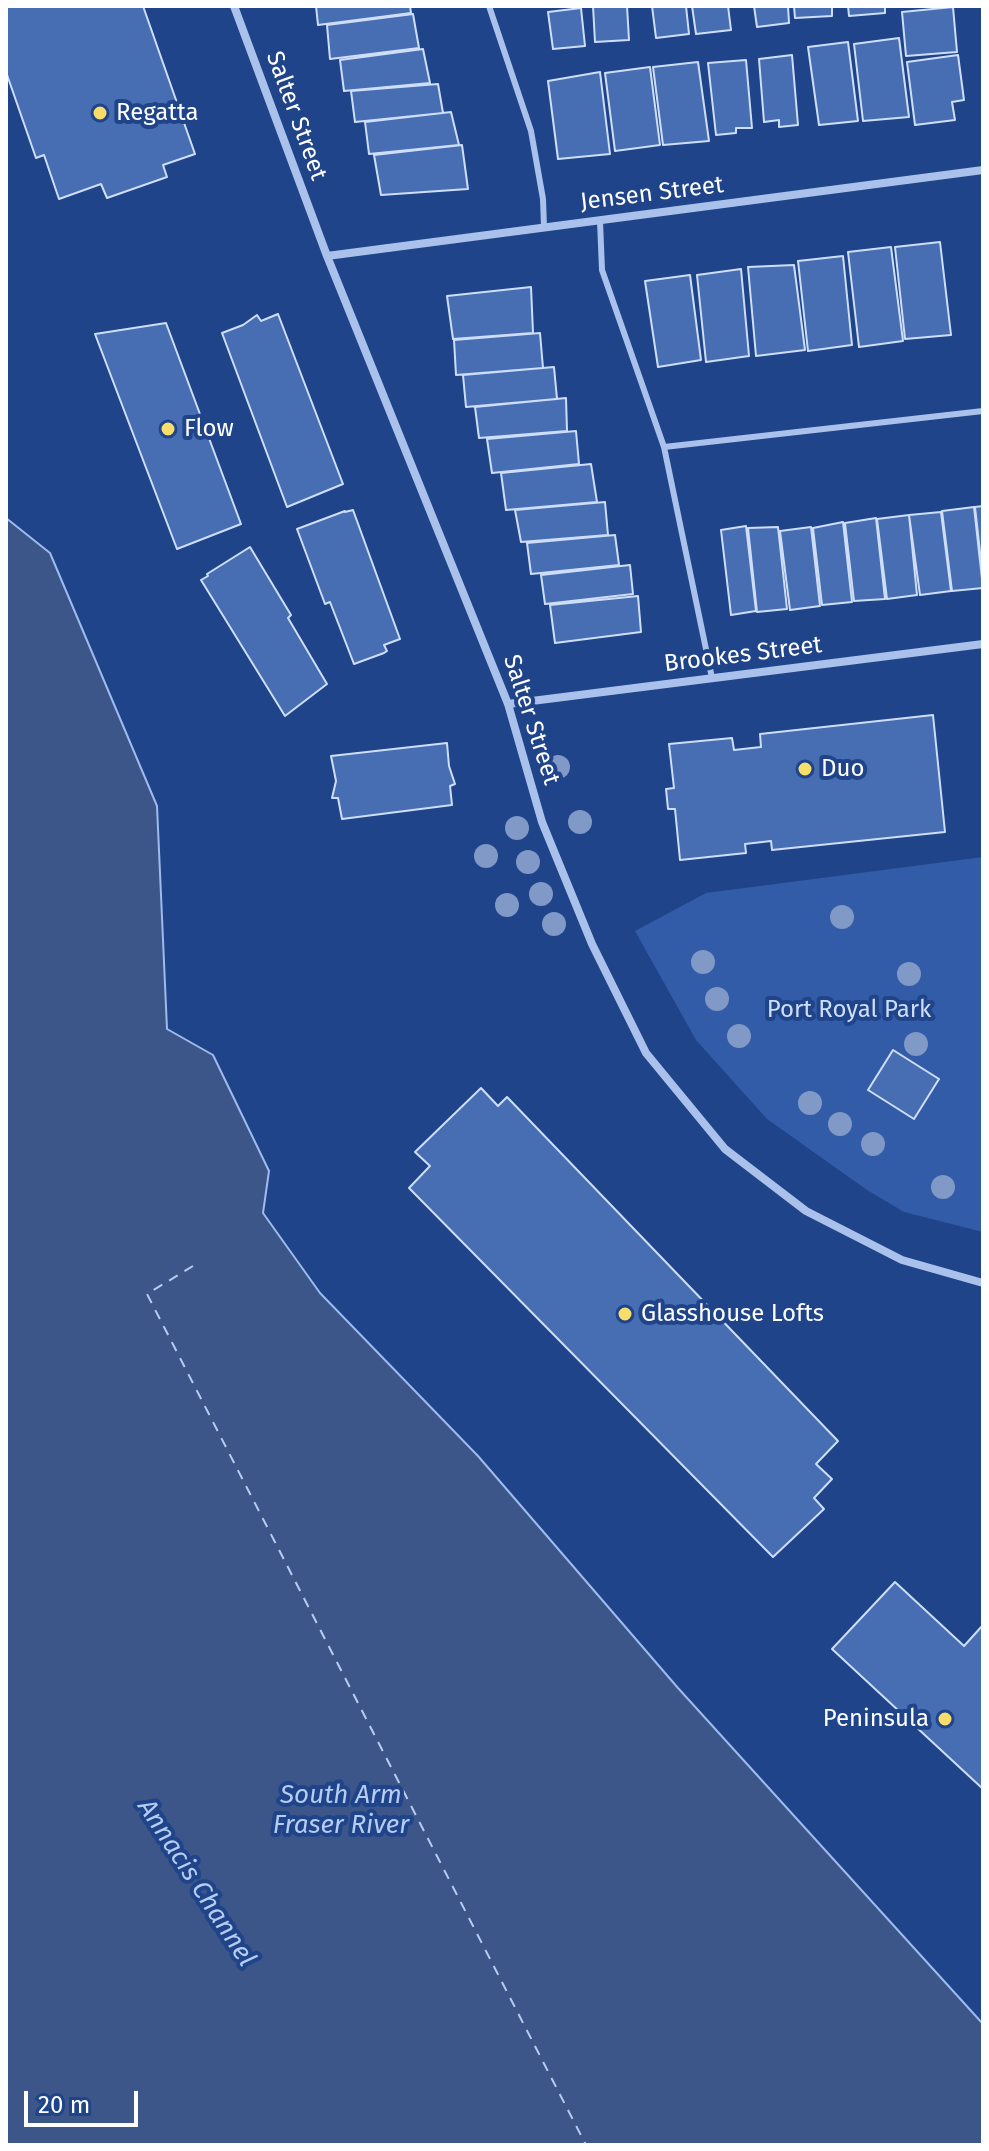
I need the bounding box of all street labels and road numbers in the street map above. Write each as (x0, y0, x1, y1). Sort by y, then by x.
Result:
street label: Salter Street (259, 48, 333, 184)
street label: Jensen Street (579, 171, 725, 217)
street label: Brookes Street (662, 631, 824, 679)
street label: Salter Street (496, 651, 566, 789)

